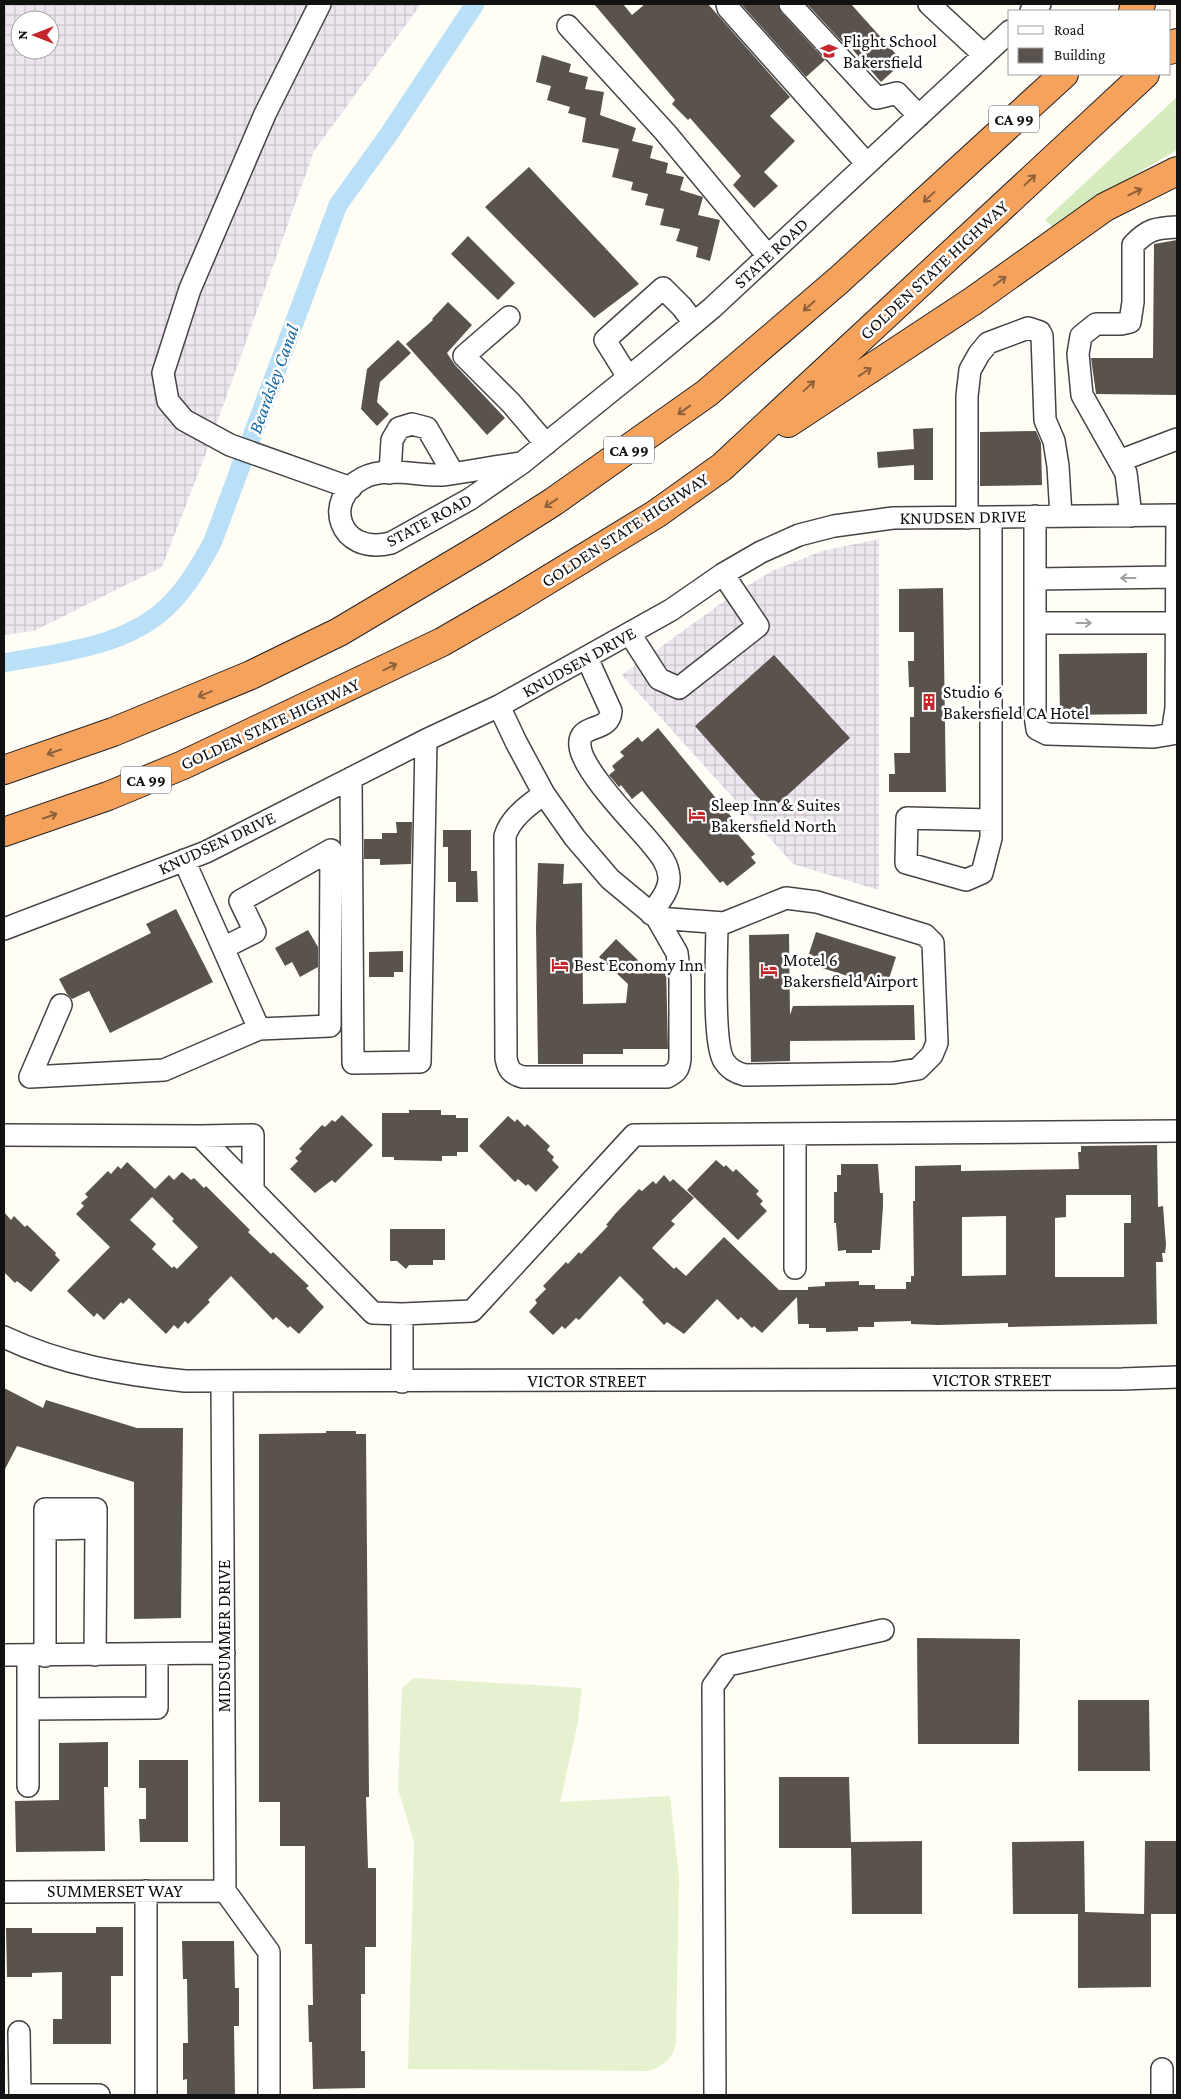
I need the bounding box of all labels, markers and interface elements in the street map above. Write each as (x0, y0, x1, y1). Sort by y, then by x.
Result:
north arrow (10, 10, 60, 60)
legend (1008, 10, 1171, 75)
text: Road (1054, 22, 1085, 38)
text: N (14, 30, 30, 40)
place label: Flight School Bakersfield (843, 31, 937, 72)
school or university icon: Flight School Bakersfield (819, 41, 839, 61)
text: Building (1054, 47, 1105, 64)
road number: CA 99 (989, 106, 1039, 132)
one-way arrow (1024, 174, 1037, 186)
one-way arrow (1127, 187, 1142, 196)
one-way arrow (923, 191, 935, 203)
street label: GOLDEN STATE HIGHWAY (856, 196, 1012, 344)
street label: STATE ROAD (730, 214, 812, 292)
one-way arrow (993, 276, 1007, 286)
one-way arrow (802, 300, 815, 312)
water label: Beardsley Canal (244, 322, 303, 436)
one-way arrow (858, 367, 872, 377)
one-way arrow (803, 380, 816, 392)
one-way arrow (677, 405, 691, 415)
road number: CA 99 (604, 436, 654, 464)
street label: GOLDEN STATE HIGHWAY (538, 468, 713, 591)
street label: STATE ROAD (383, 489, 475, 551)
one-way arrow (544, 498, 558, 509)
street label: KNUDSEN DRIVE (899, 506, 1027, 528)
one-way arrow (1120, 573, 1136, 583)
one-way arrow (1076, 618, 1092, 628)
street label: KNUDSEN DRIVE (519, 622, 639, 701)
one-way arrow (382, 661, 397, 671)
street label: GOLDEN STATE HIGHWAY (177, 674, 363, 774)
place label: Studio 6 Bakersfield CA Hotel (943, 682, 1090, 723)
one-way arrow (198, 689, 213, 699)
building icon: Studio 6 Bakersfield CA Hotel (919, 692, 939, 712)
one-way arrow (46, 748, 62, 758)
road number: CA 99 (121, 766, 171, 794)
place label: Sleep Inn & Suites Bakersfield North (711, 795, 840, 836)
hotel icon: Sleep Inn & Suites Bakersfield North (687, 805, 707, 825)
street label: KNUDSEN DRIVE (155, 807, 279, 879)
one-way arrow (42, 811, 57, 820)
place label: Motel 6 Bakersfield Airport (783, 950, 919, 991)
hotel icon: Best Economy Inn (550, 955, 570, 975)
place label: Best Economy Inn (574, 955, 704, 975)
hotel icon: Motel 6 Bakersfield Airport (759, 960, 779, 980)
street label: VICTOR STREET (933, 1370, 1052, 1390)
street label: VICTOR STREET (528, 1371, 647, 1391)
street label: MIDSUMMER DRIVE (214, 1559, 234, 1712)
street label: SUMMERSET WAY (47, 1881, 183, 1901)

